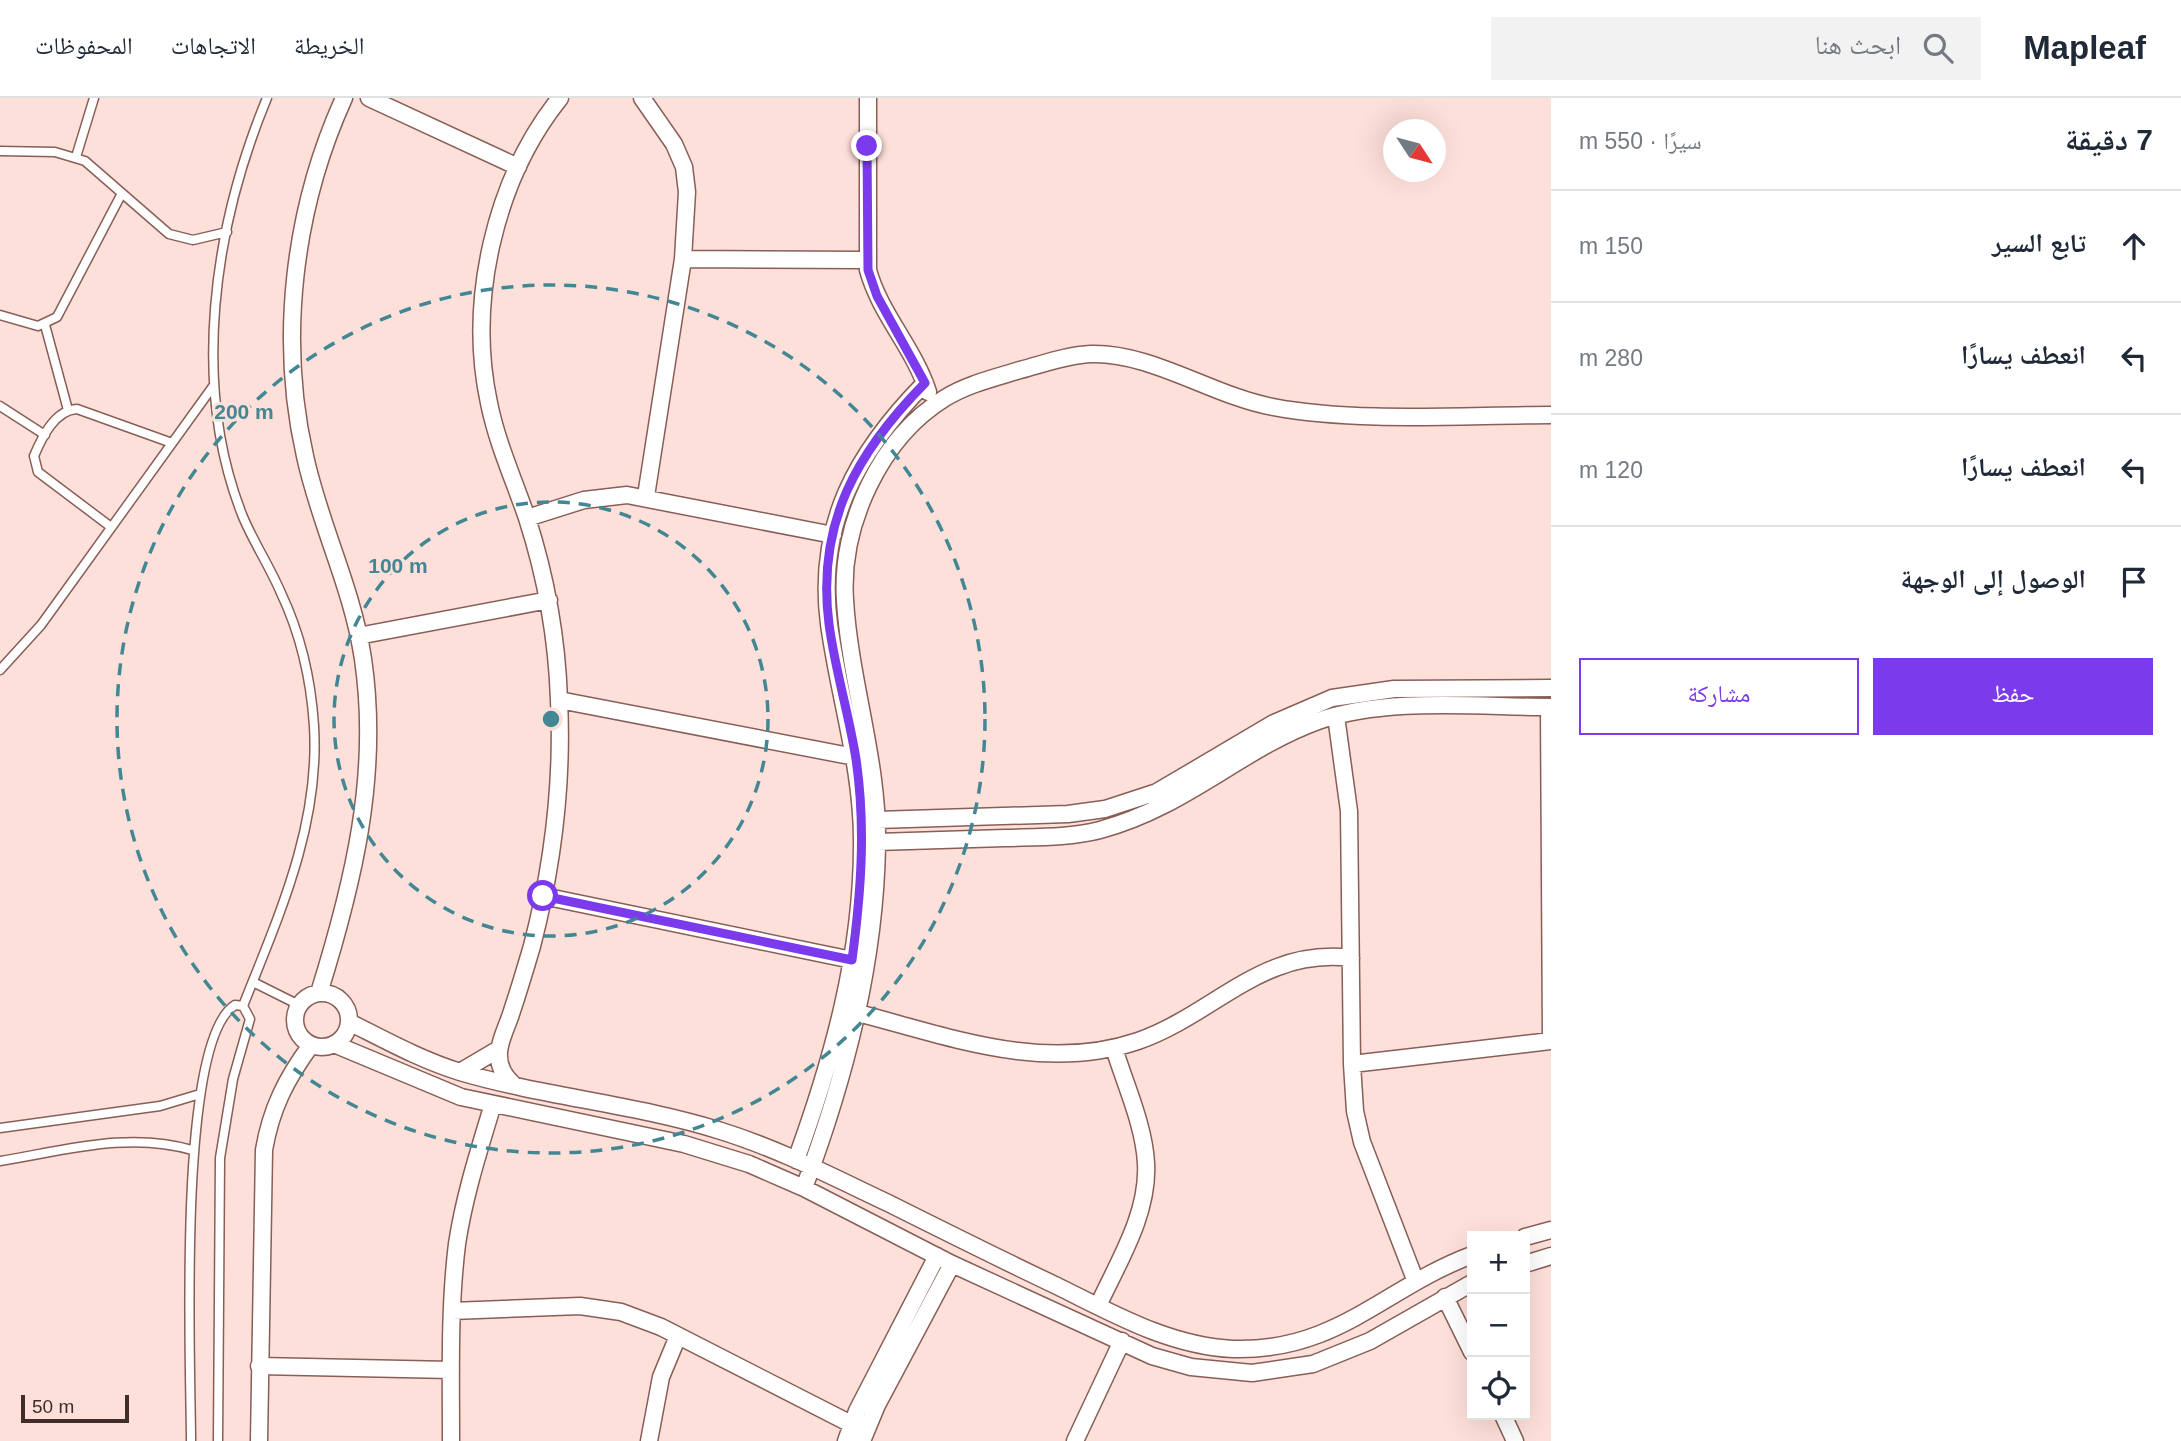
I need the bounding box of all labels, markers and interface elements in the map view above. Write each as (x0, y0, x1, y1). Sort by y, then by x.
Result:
search box (1491, 17, 1981, 80)
icon: search (1919, 29, 1957, 67)
text: Mapleaf (2023, 29, 2146, 66)
text: ابحث هنا (1815, 30, 1901, 60)
text: المحفوظات (35, 32, 133, 59)
text: الاتجاهات (171, 32, 256, 59)
text: الخريطة (294, 32, 365, 59)
north arrow (1383, 119, 1446, 182)
text: 7 دقيقة (2065, 123, 2153, 156)
text: سيرًا · 550 m (1579, 128, 1702, 154)
route end (851, 130, 882, 161)
icon: ahead (2115, 227, 2153, 265)
text: تابع السير (1992, 228, 2086, 258)
text: 150 m (1579, 233, 1643, 259)
icon: left (2115, 339, 2153, 377)
text: انعطف يسارًا (1961, 340, 2086, 370)
text: 280 m (1579, 345, 1643, 371)
text: 200 m (214, 400, 274, 423)
icon: left (2115, 451, 2153, 489)
text: انعطف يسارًا (1961, 452, 2086, 482)
text: 120 m (1579, 457, 1643, 483)
text: 100 m (368, 554, 428, 577)
icon: arrive (2115, 563, 2153, 601)
text: الوصول إلى الوجهة (1901, 564, 2086, 594)
button: مشاركة (1579, 658, 1859, 735)
button: حفظ (1873, 658, 2153, 735)
centre of rings (539, 707, 563, 731)
route start (527, 880, 558, 911)
map controls (1467, 1231, 1530, 1420)
button: + (1467, 1231, 1530, 1294)
button: − (1467, 1294, 1530, 1357)
button: locate (1467, 1357, 1530, 1420)
scale bar (21, 1392, 130, 1424)
text: 50 m (32, 1396, 74, 1417)

